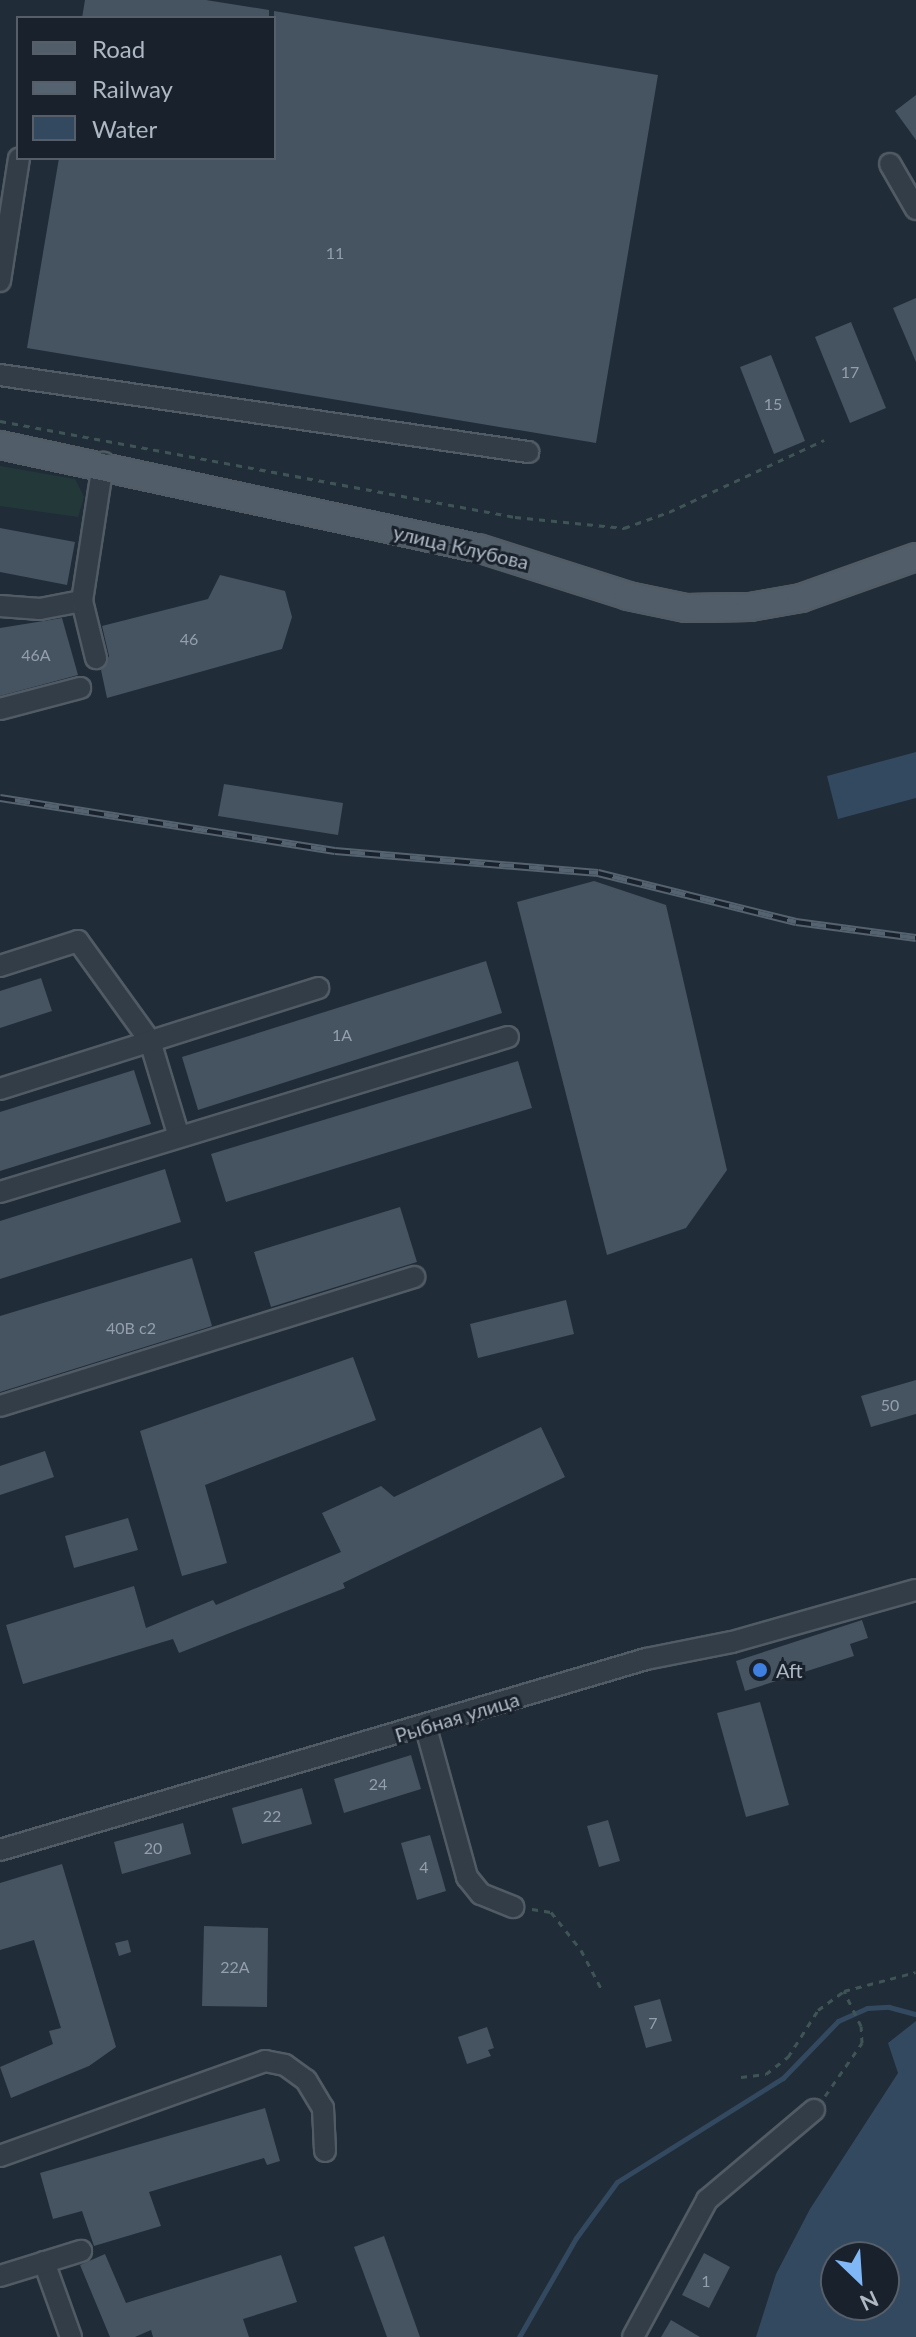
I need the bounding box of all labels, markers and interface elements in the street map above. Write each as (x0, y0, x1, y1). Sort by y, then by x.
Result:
legend (16, 16, 276, 160)
text: Road (92, 34, 145, 63)
text: Railway (92, 74, 173, 103)
text: Water (92, 114, 157, 143)
house number: 11 (326, 243, 344, 263)
house number: 17 (841, 362, 859, 382)
house number: 15 (764, 394, 782, 414)
street label: улица Клубова (391, 520, 531, 574)
house number: 46 (180, 629, 198, 649)
house number: 46А (21, 645, 51, 665)
house number: 1А (332, 1025, 352, 1045)
house number: 40В с2 (106, 1318, 156, 1338)
house number: 50 (881, 1395, 899, 1415)
place label: Aft (776, 1658, 803, 1682)
marker: Aft (751, 1661, 769, 1679)
street label: Рыбная улица (392, 1687, 522, 1747)
house number: 24 (369, 1774, 387, 1794)
house number: 22 (263, 1806, 281, 1826)
house number: 20 (144, 1838, 162, 1858)
house number: 4 (419, 1857, 429, 1877)
house number: 22А (220, 1957, 250, 1977)
house number: 7 (648, 2013, 658, 2033)
north arrow (820, 2241, 900, 2321)
house number: 1 (701, 2271, 711, 2291)
text: N (856, 2286, 883, 2317)

